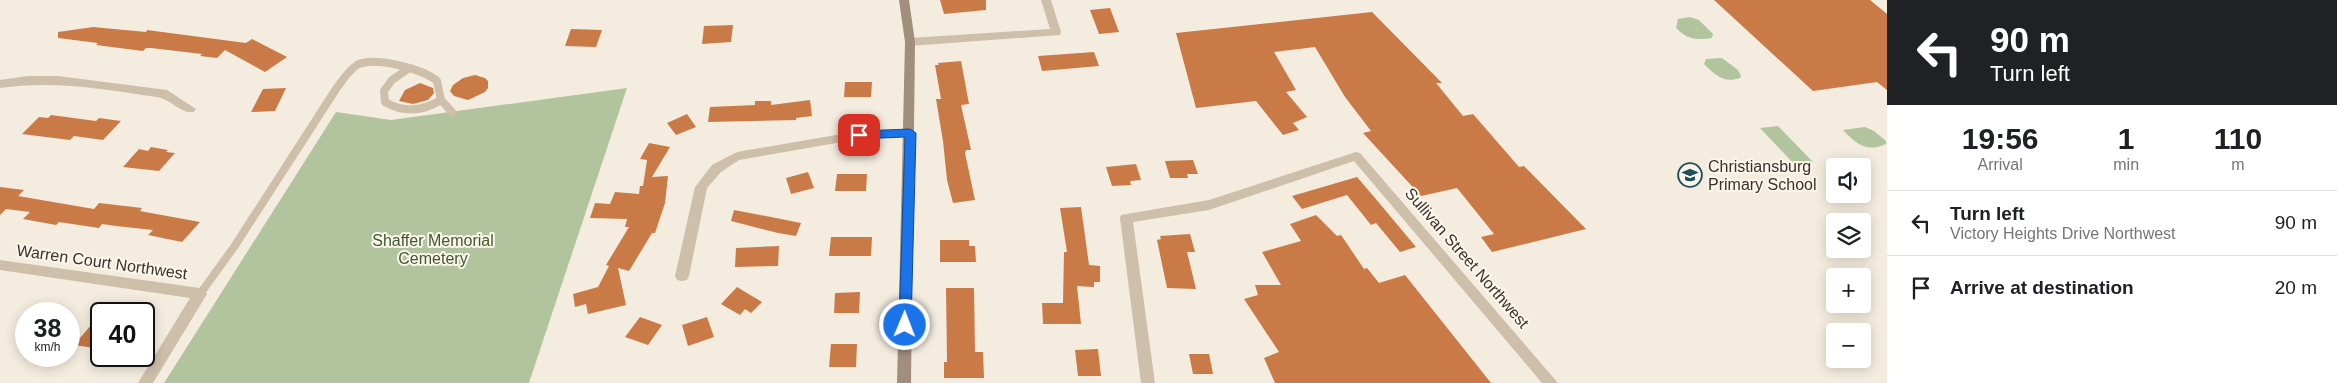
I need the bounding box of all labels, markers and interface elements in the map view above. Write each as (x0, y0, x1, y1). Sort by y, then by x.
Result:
icon: left (1907, 20, 1972, 85)
text: 90 m (1990, 20, 2070, 59)
text: Turn left (1990, 61, 2070, 86)
pin (838, 114, 880, 156)
icon: arrive (845, 121, 873, 149)
text: 19:56 (1962, 122, 2039, 155)
text: 1 (2118, 122, 2135, 155)
text: 110 (2214, 122, 2262, 155)
text: Arrival (1977, 156, 2023, 173)
text: min (2113, 156, 2139, 173)
text: m (2231, 156, 2245, 173)
place label: Christiansburg Primary School (1708, 158, 1816, 193)
map controls (1826, 158, 1871, 368)
button: sound (1826, 158, 1871, 203)
school or university icon: Christiansburg Primary School (1677, 162, 1703, 188)
street label: Sullivan Street Northwest (1402, 185, 1533, 332)
text: Turn left (1950, 203, 2025, 224)
icon: left (1907, 209, 1935, 237)
text: 90 m (2275, 212, 2317, 233)
button: layers (1826, 213, 1871, 258)
text: Victory Heights Drive Northwest (1950, 225, 2176, 242)
park label: Shaffer Memorial Cemetery (372, 232, 494, 267)
street label: Warren Court Northwest (16, 242, 189, 282)
button: + (1826, 268, 1871, 313)
icon: arrive (1907, 274, 1935, 302)
text: Arrive at destination (1950, 277, 2134, 298)
text: 20 m (2275, 277, 2317, 298)
position arrow (878, 298, 930, 350)
speed limit sign: 40 (90, 302, 155, 367)
text: 38 (34, 314, 61, 342)
button: − (1826, 323, 1871, 368)
text: km/h (34, 340, 61, 354)

